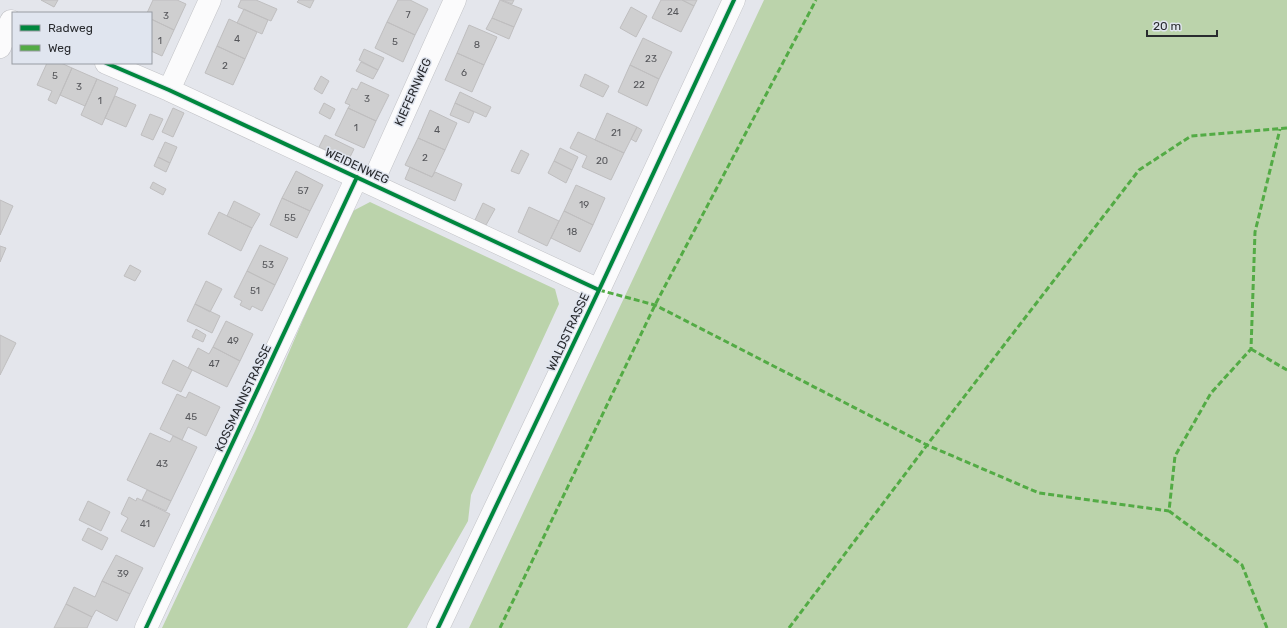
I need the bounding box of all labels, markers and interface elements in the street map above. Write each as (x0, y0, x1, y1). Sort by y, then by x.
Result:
house number: 24 (667, 6, 679, 18)
house number: 7 (405, 9, 411, 21)
house number: 3 (163, 10, 169, 22)
legend (12, 12, 152, 64)
scale bar (1147, 12, 1217, 38)
text: 20 m (1153, 19, 1181, 33)
text: Radweg (48, 21, 93, 35)
house number: 4 (234, 33, 240, 45)
house number: 1 (158, 35, 162, 47)
house number: 5 (392, 36, 398, 48)
house number: 8 (474, 39, 480, 51)
text: Weg (48, 41, 71, 55)
house number: 23 (645, 53, 657, 65)
street label: KIEFERNWEG (392, 56, 434, 128)
house number: 2 (222, 60, 228, 72)
house number: 6 (461, 67, 467, 79)
house number: 5 (52, 70, 58, 82)
house number: 22 (633, 79, 645, 91)
house number: 3 (76, 81, 82, 93)
house number: 3 (364, 93, 370, 105)
house number: 1 (98, 95, 102, 107)
house number: 1 (354, 122, 358, 134)
house number: 4 (434, 124, 440, 136)
house number: 21 (611, 127, 621, 139)
street label: WEIDENWEG (323, 145, 391, 187)
house number: 2 (422, 152, 428, 164)
house number: 20 (596, 155, 608, 167)
house number: 57 (297, 185, 309, 197)
house number: 19 (579, 199, 589, 211)
house number: 55 (284, 212, 296, 224)
house number: 18 (567, 226, 577, 238)
house number: 53 (262, 259, 274, 271)
house number: 51 (250, 285, 260, 297)
street label: WALDSTRASSE (544, 291, 592, 373)
house number: 49 (227, 335, 239, 347)
street label: KOSSMANNSTRASSE (212, 342, 274, 454)
house number: 47 (208, 358, 220, 370)
house number: 45 (185, 411, 197, 423)
house number: 43 (156, 458, 168, 470)
house number: 41 (140, 518, 150, 530)
house number: 39 (117, 568, 129, 580)

